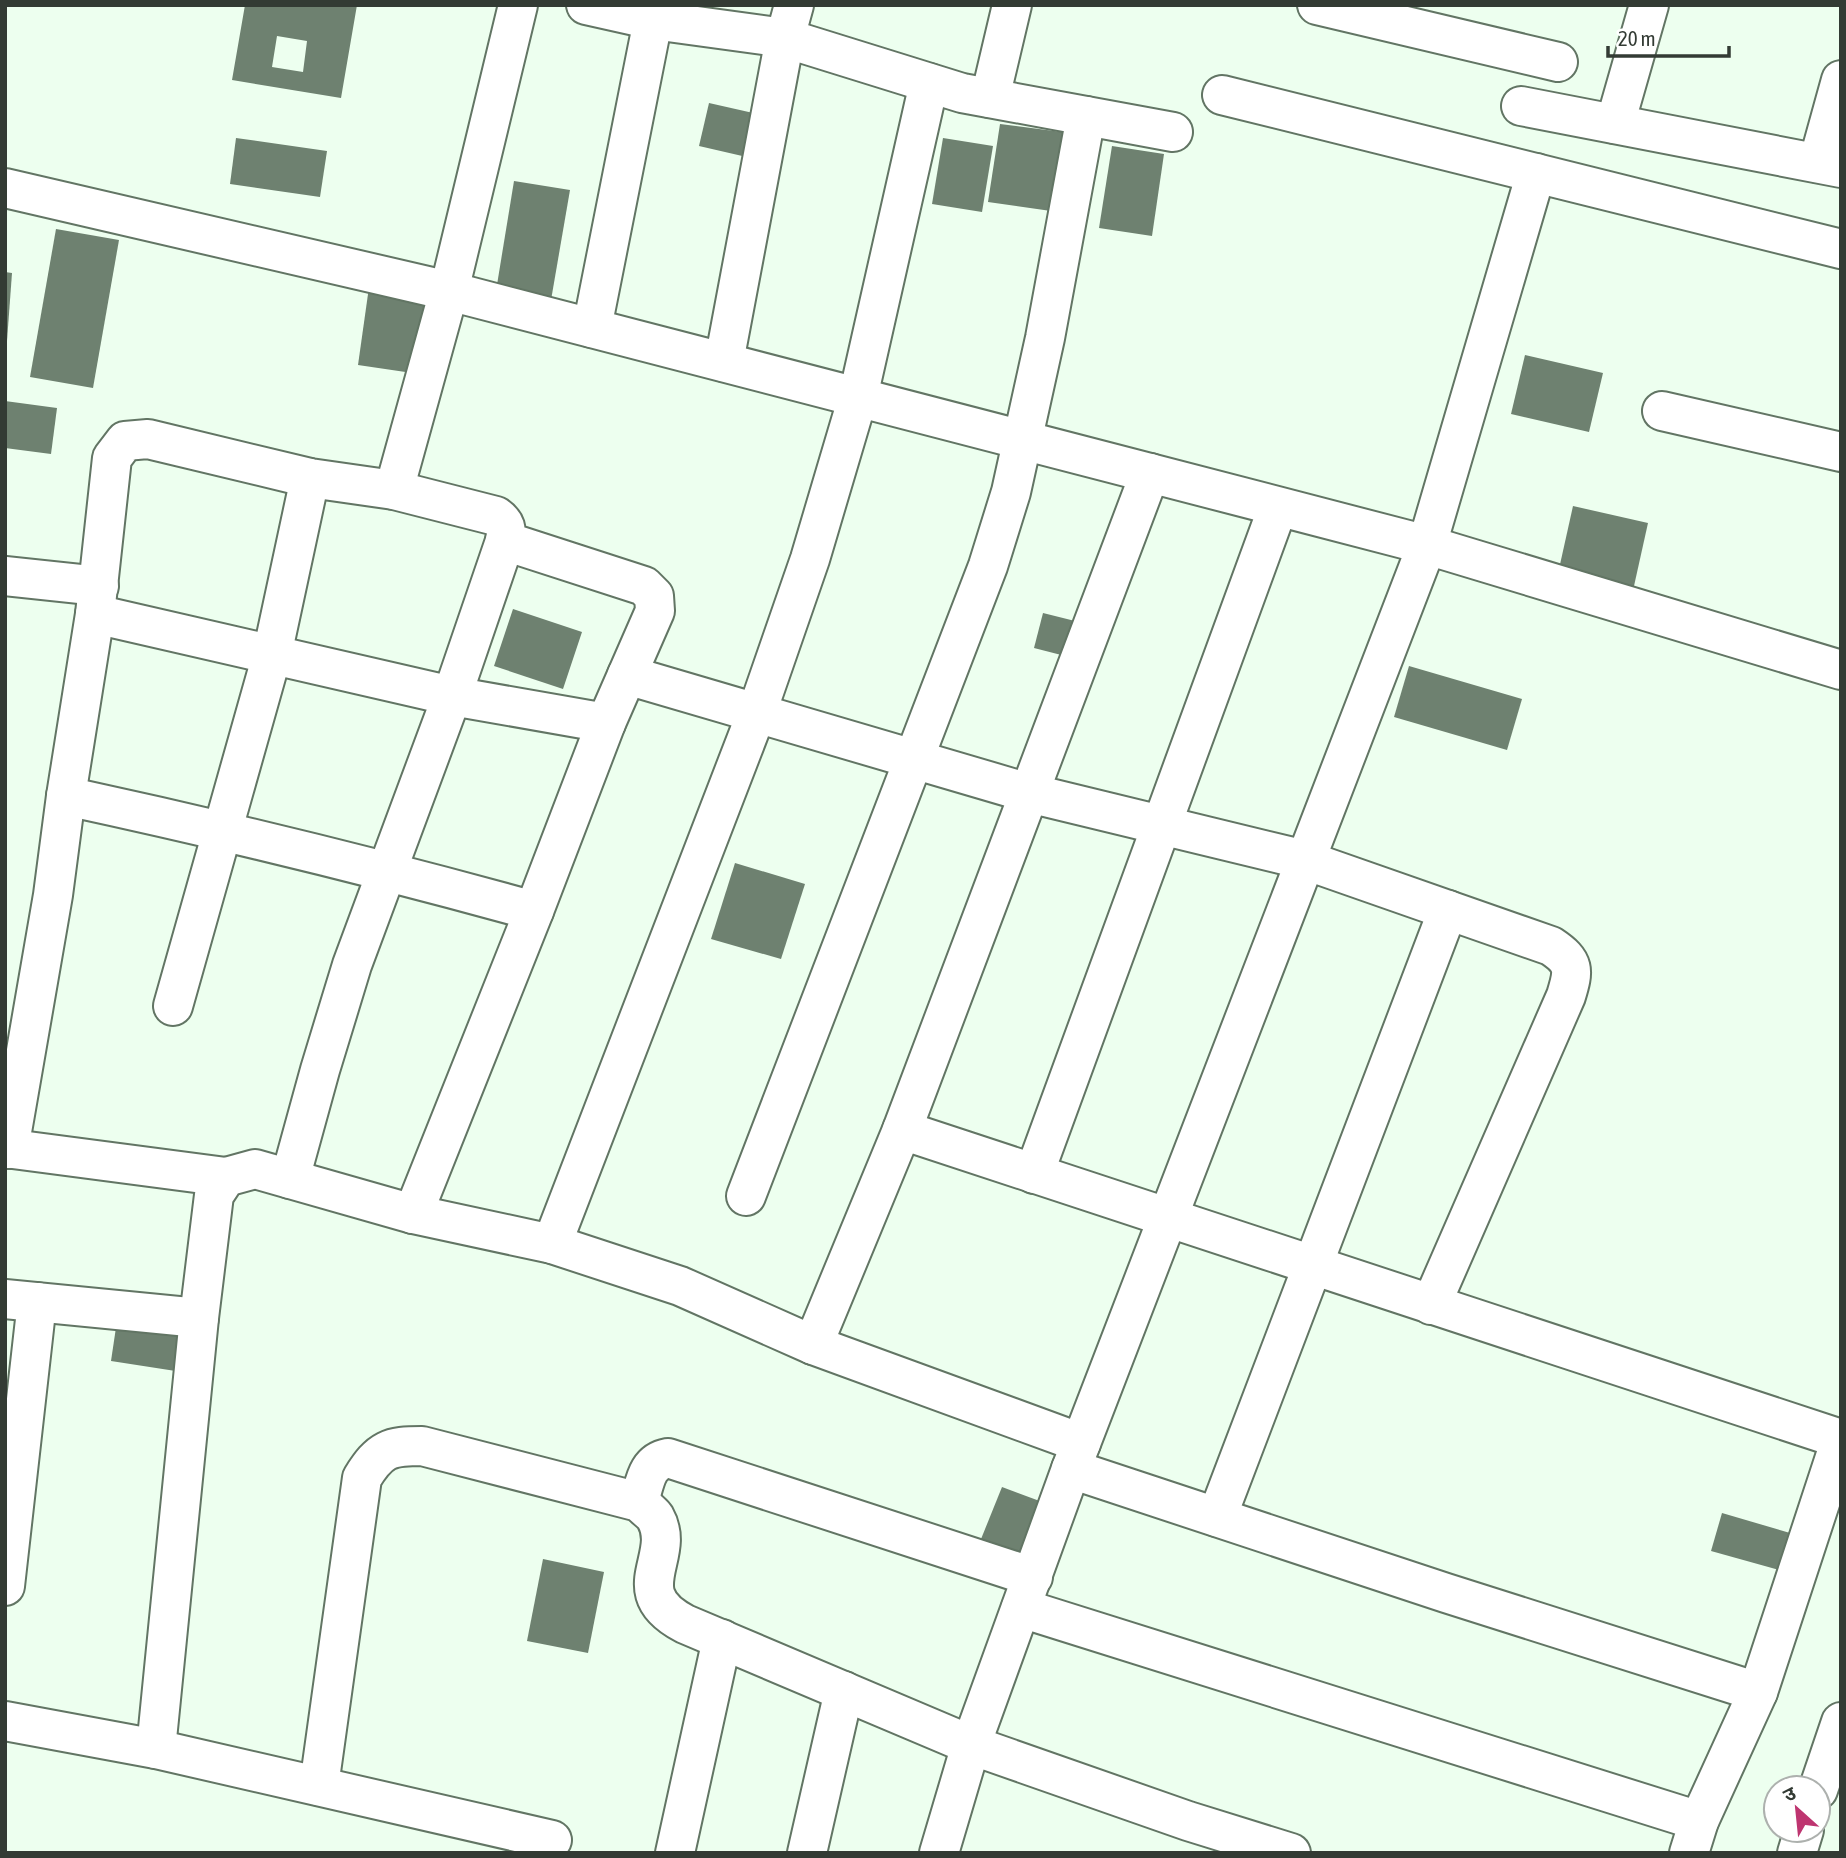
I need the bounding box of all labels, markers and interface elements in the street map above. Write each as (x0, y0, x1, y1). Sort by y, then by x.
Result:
scale bar (1608, 14, 1729, 58)
text: 20 m (1618, 26, 1656, 50)
north arrow (1762, 1774, 1832, 1844)
text: उ (1779, 1781, 1800, 1806)

